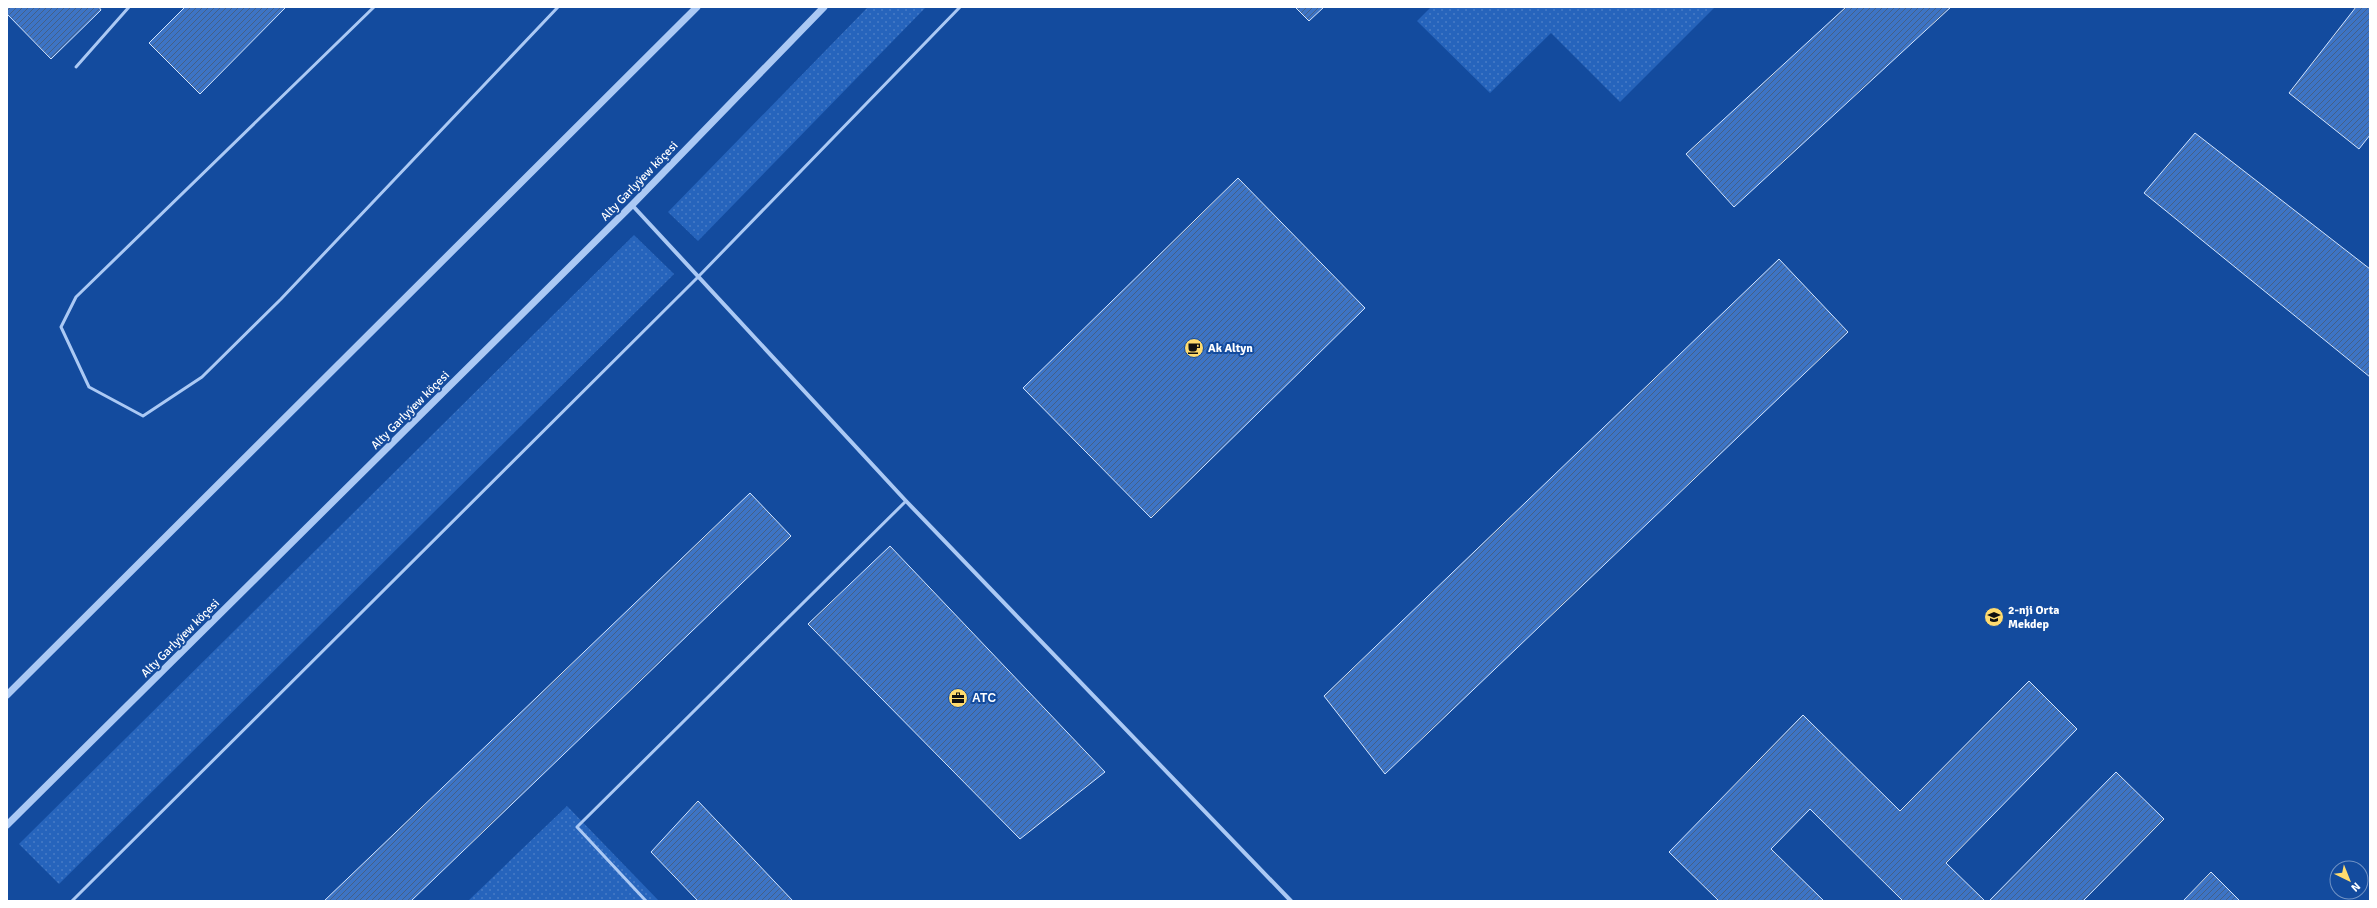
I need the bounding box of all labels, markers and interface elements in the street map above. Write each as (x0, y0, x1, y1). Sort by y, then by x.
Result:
street label: Alty Garlyýew köçesi (597, 138, 681, 224)
cafe icon: Ak Altyn (1183, 337, 1205, 359)
place label: Ak Altyn (1208, 341, 1253, 356)
street label: Alty Garlyýew köçesi (368, 368, 453, 453)
street label: Alty Garlyýew köçesi (138, 596, 223, 681)
place label: 2-nji Orta Mekdep (2008, 603, 2059, 632)
school or university icon: 2-nji Orta Mekdep (1983, 606, 2005, 628)
office icon: АТС (947, 687, 969, 709)
place label: АТС (972, 691, 996, 706)
north arrow (2329, 860, 2369, 900)
text: N (2348, 880, 2363, 894)

